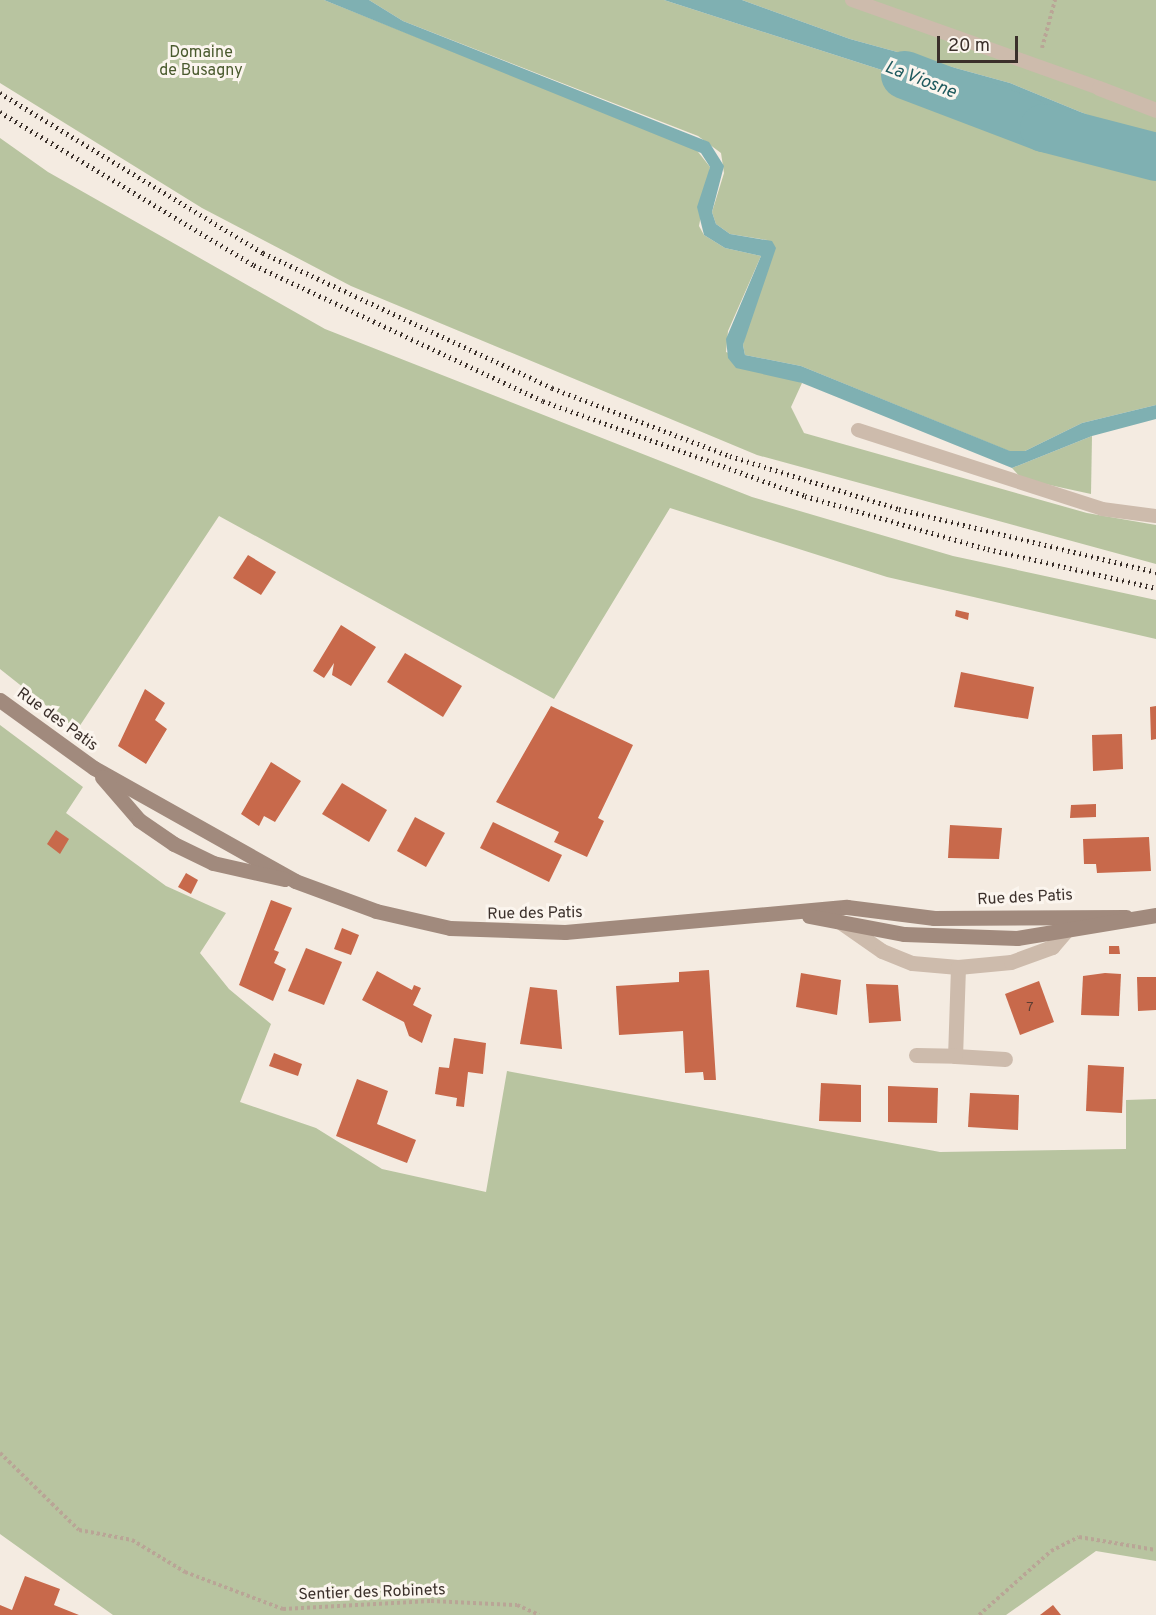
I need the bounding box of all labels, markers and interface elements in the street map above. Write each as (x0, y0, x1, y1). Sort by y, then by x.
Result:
scale bar (940, 24, 1021, 62)
text: 20 m (948, 35, 990, 58)
park label: Domaine de Busagny (159, 43, 243, 81)
water label: La Viosne (881, 57, 959, 105)
street label: Rue des Patis (13, 684, 101, 756)
street label: Rue des Patis (977, 886, 1073, 910)
street label: Rue des Patis (487, 904, 583, 924)
house number: 7 (1026, 1000, 1034, 1016)
street label: Sentier des Robinets (298, 1581, 446, 1605)

